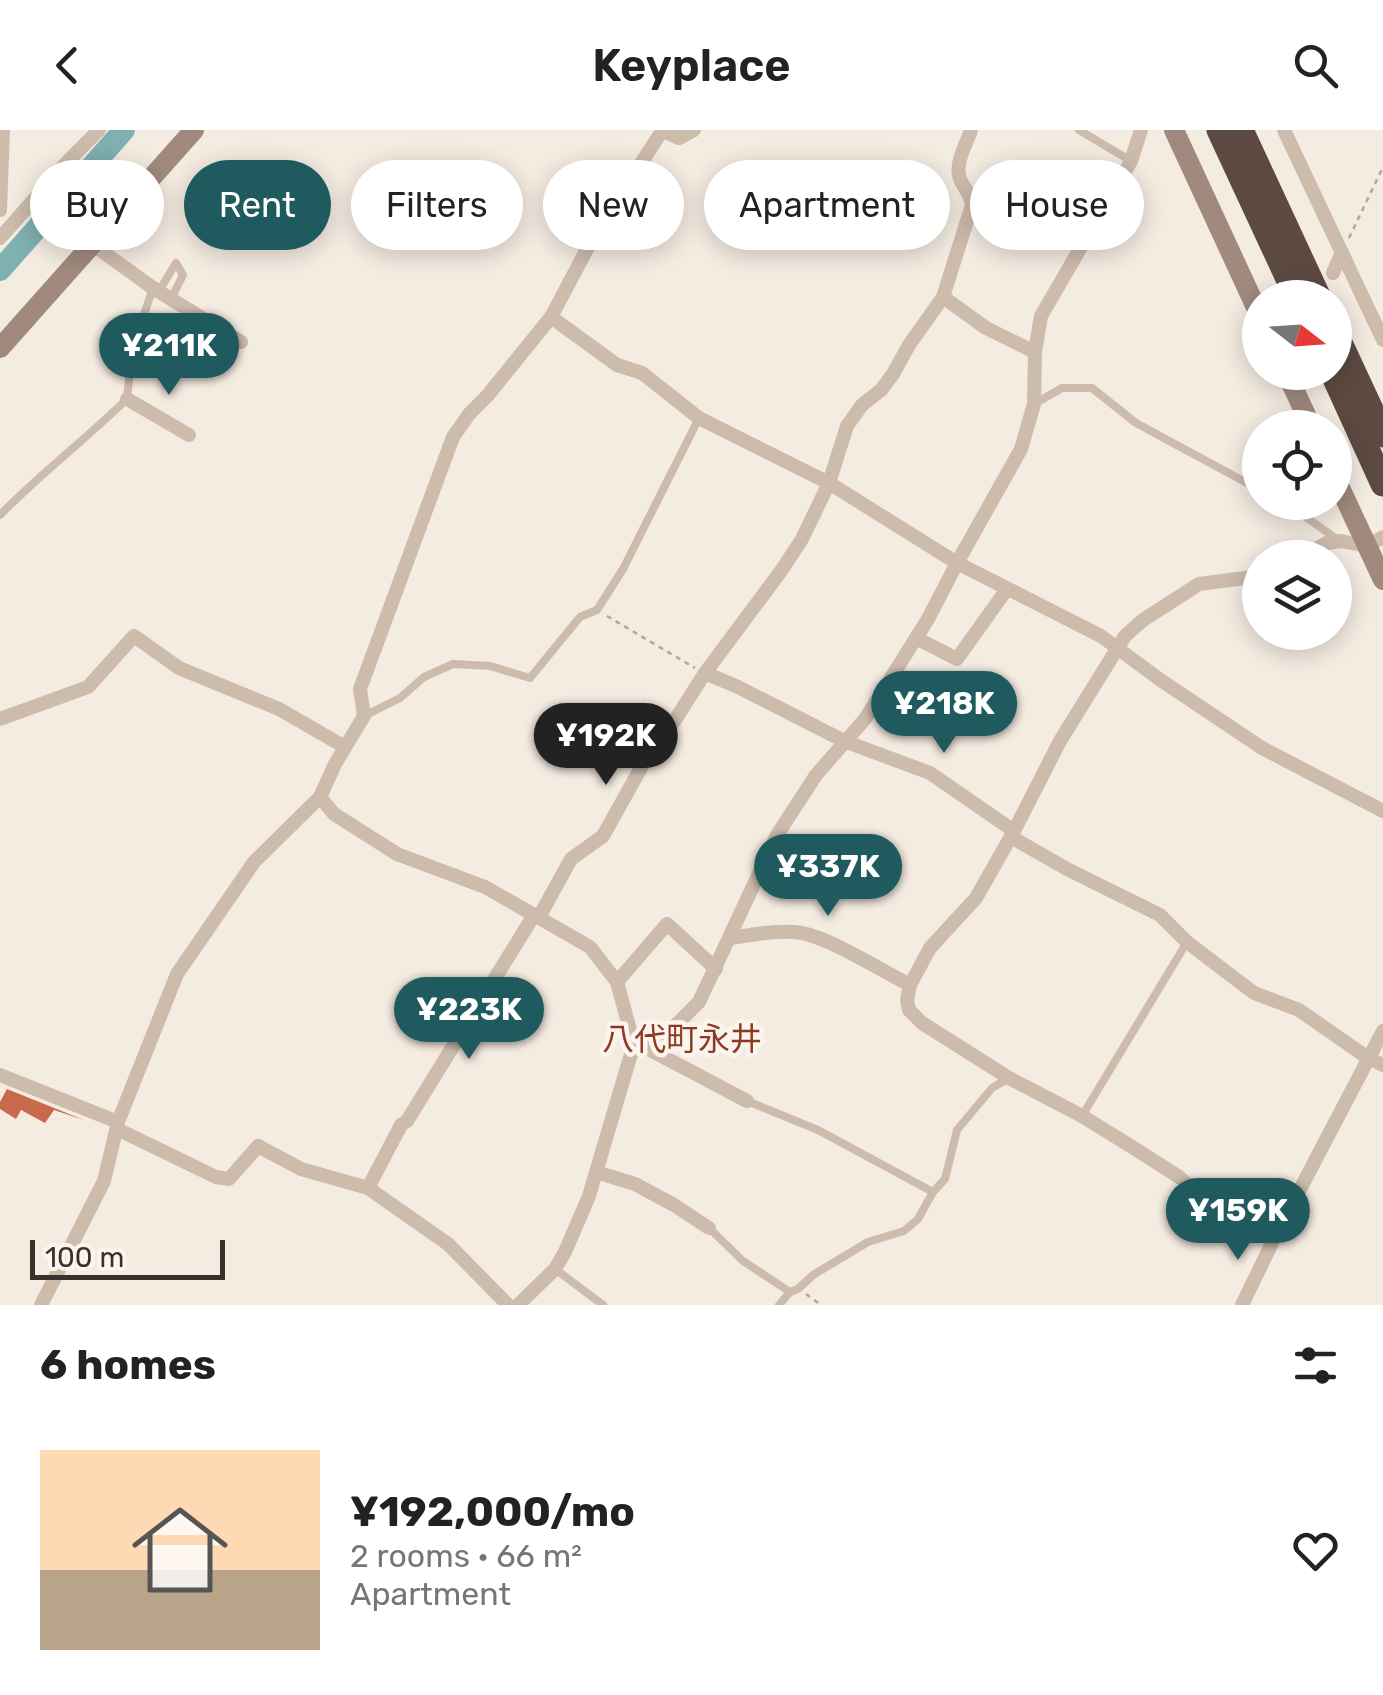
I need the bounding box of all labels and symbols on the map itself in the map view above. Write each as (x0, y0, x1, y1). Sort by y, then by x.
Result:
north arrow (1242, 280, 1352, 390)
pin: ¥211K (99, 313, 239, 398)
pin: ¥218K (874, 671, 1014, 756)
pin: ¥192K (536, 703, 676, 788)
pin: ¥337K (758, 834, 898, 919)
pin: ¥223K (399, 977, 539, 1062)
district label: 八代町永井 (602, 1020, 762, 1058)
pin: ¥159K (1168, 1178, 1308, 1263)
scale bar (30, 1235, 225, 1280)

